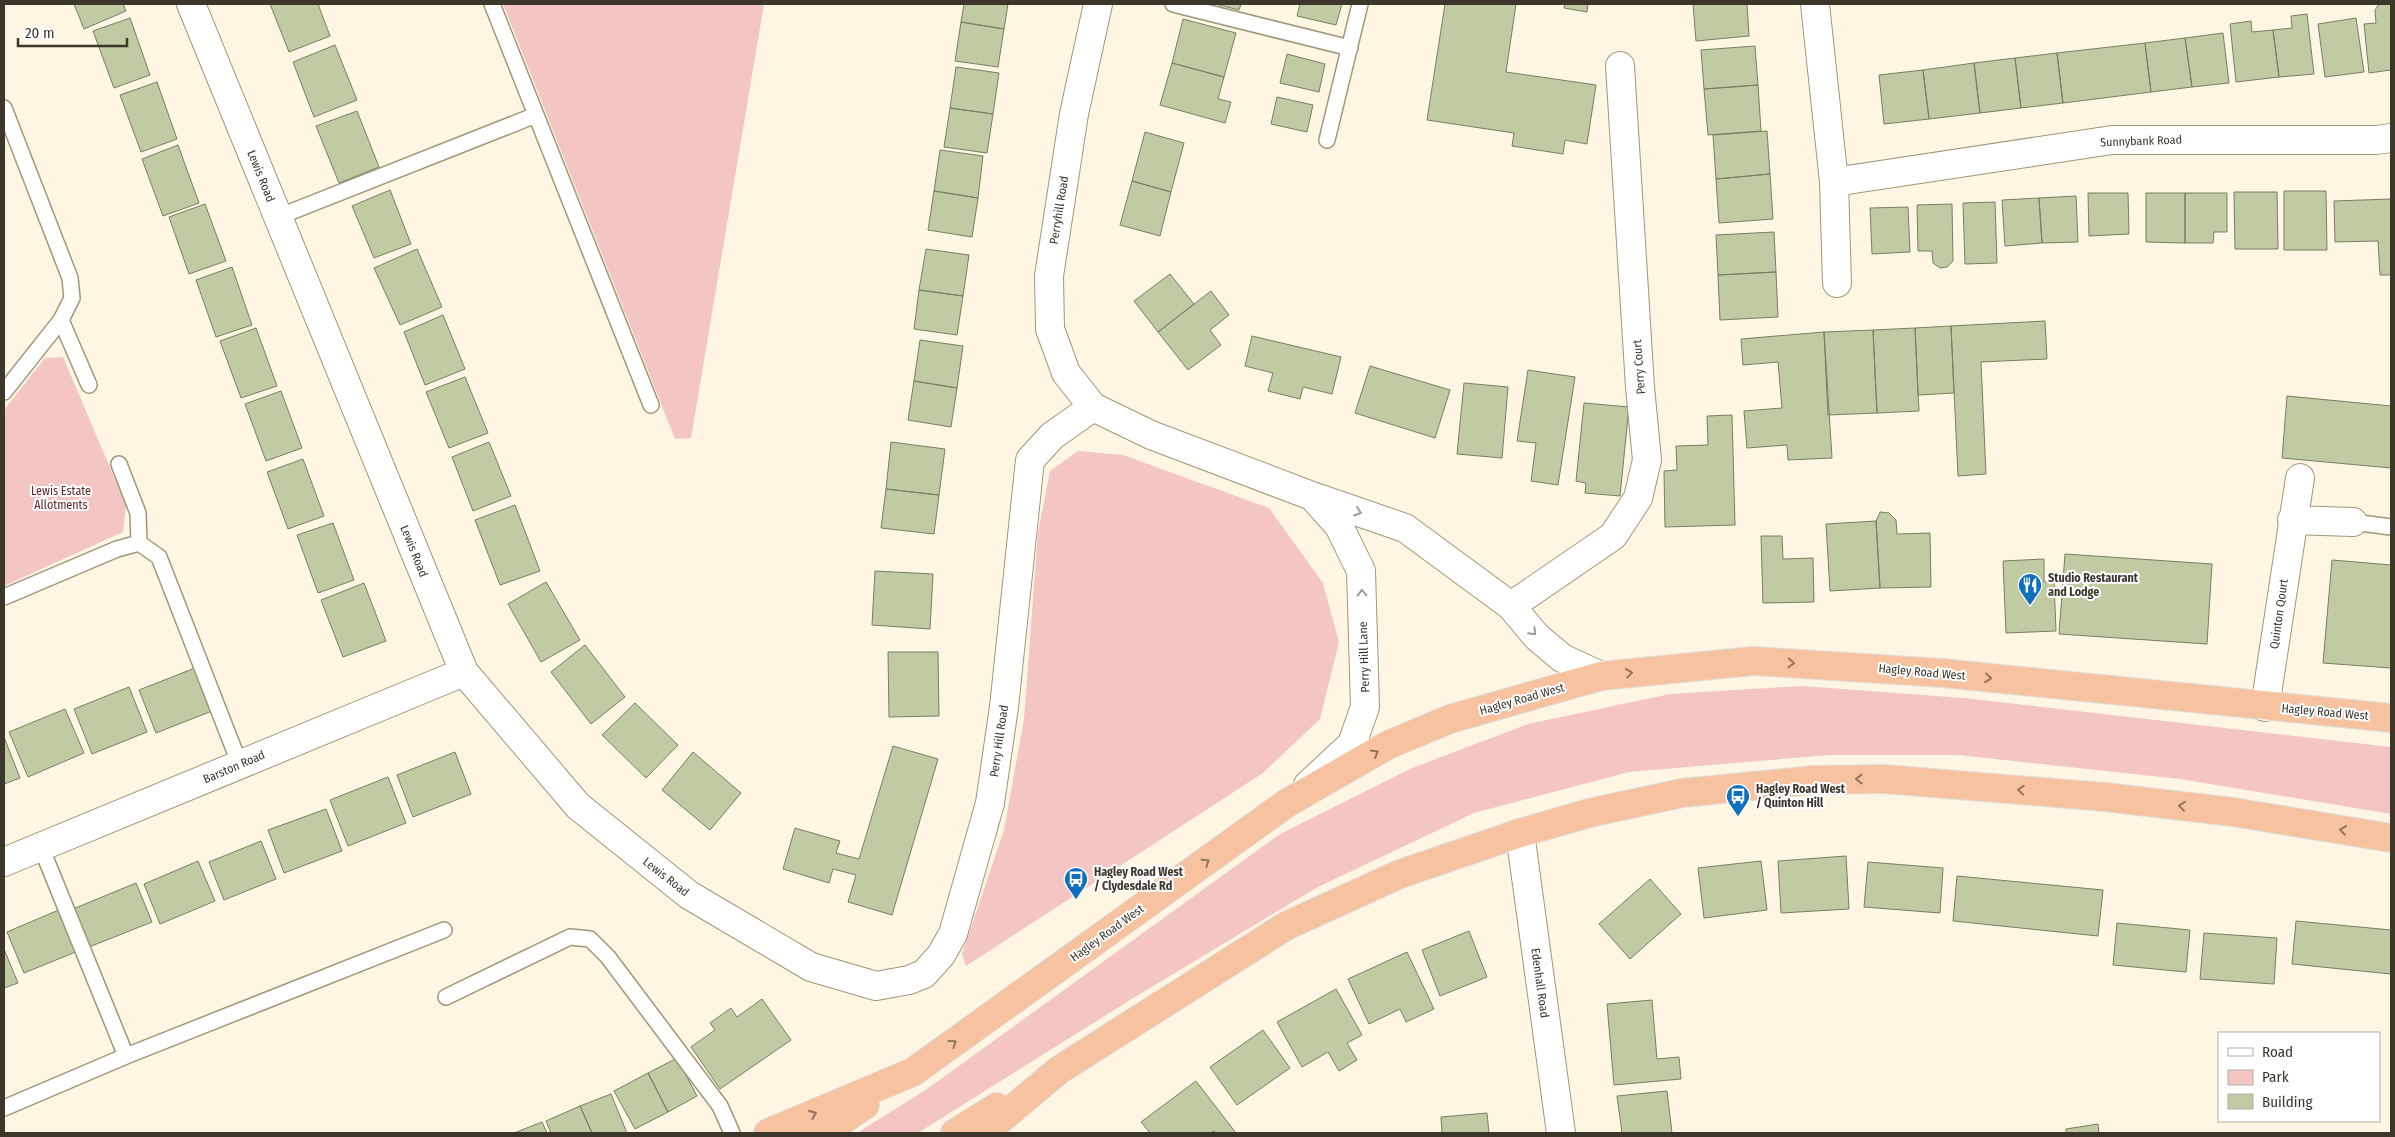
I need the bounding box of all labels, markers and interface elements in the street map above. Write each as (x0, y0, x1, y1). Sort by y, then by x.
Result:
scale bar (18, 15, 126, 47)
text: 20 m (25, 24, 55, 42)
street label: Sunnybank Road (2100, 133, 2182, 149)
street label: Lewis Road (244, 148, 278, 204)
street label: Perryhill Road (1047, 175, 1071, 245)
street label: Perry Court (1630, 339, 1648, 395)
park label: Lewis Estate Allotments (31, 484, 91, 512)
one-way arrow (1354, 506, 1362, 516)
street label: Lewis Road (397, 523, 431, 579)
place label: Studio Restaurant and Lodge (2048, 571, 2139, 599)
restaurant icon: Studio Restaurant and Lodge (2017, 572, 2043, 606)
street label: Quinton Qourt (2267, 578, 2291, 650)
one-way arrow (1357, 589, 1367, 596)
street label: Perry Hill Lane (1356, 621, 1372, 693)
one-way arrow (1527, 626, 1536, 635)
one-way arrow (1787, 657, 1795, 668)
street label: Hagley Road West (1878, 661, 1966, 683)
one-way arrow (1625, 668, 1633, 679)
one-way arrow (1984, 672, 1992, 683)
street label: Hagley Road West (1478, 680, 1566, 718)
street label: Hagley Road West (2281, 701, 2369, 723)
street label: Perry Hill Road (987, 704, 1011, 778)
street label: Barston Road (201, 748, 267, 786)
one-way arrow (1370, 749, 1379, 759)
one-way arrow (1854, 774, 1862, 784)
place label: Hagley Road West / Quinton Hill (1756, 782, 1846, 810)
bus stop icon: Hagley Road West / Quinton Hill (1725, 783, 1751, 817)
one-way arrow (2016, 785, 2024, 796)
one-way arrow (2178, 801, 2186, 812)
one-way arrow (2339, 825, 2347, 835)
street label: Lewis Road (640, 855, 692, 899)
one-way arrow (1200, 859, 1210, 868)
place label: Hagley Road West / Clydesdale Rd (1094, 865, 1184, 893)
bus stop icon: Hagley Road West / Clydesdale Rd (1063, 866, 1089, 900)
street label: Hagley Road West (1068, 902, 1147, 964)
street label: Edenhall Road (1528, 947, 1552, 1019)
legend (2218, 1032, 2380, 1122)
one-way arrow (947, 1040, 957, 1049)
text: Road (2262, 1043, 2293, 1061)
text: Park (2262, 1068, 2289, 1086)
text: Building (2262, 1093, 2313, 1111)
one-way arrow (808, 1109, 817, 1120)

